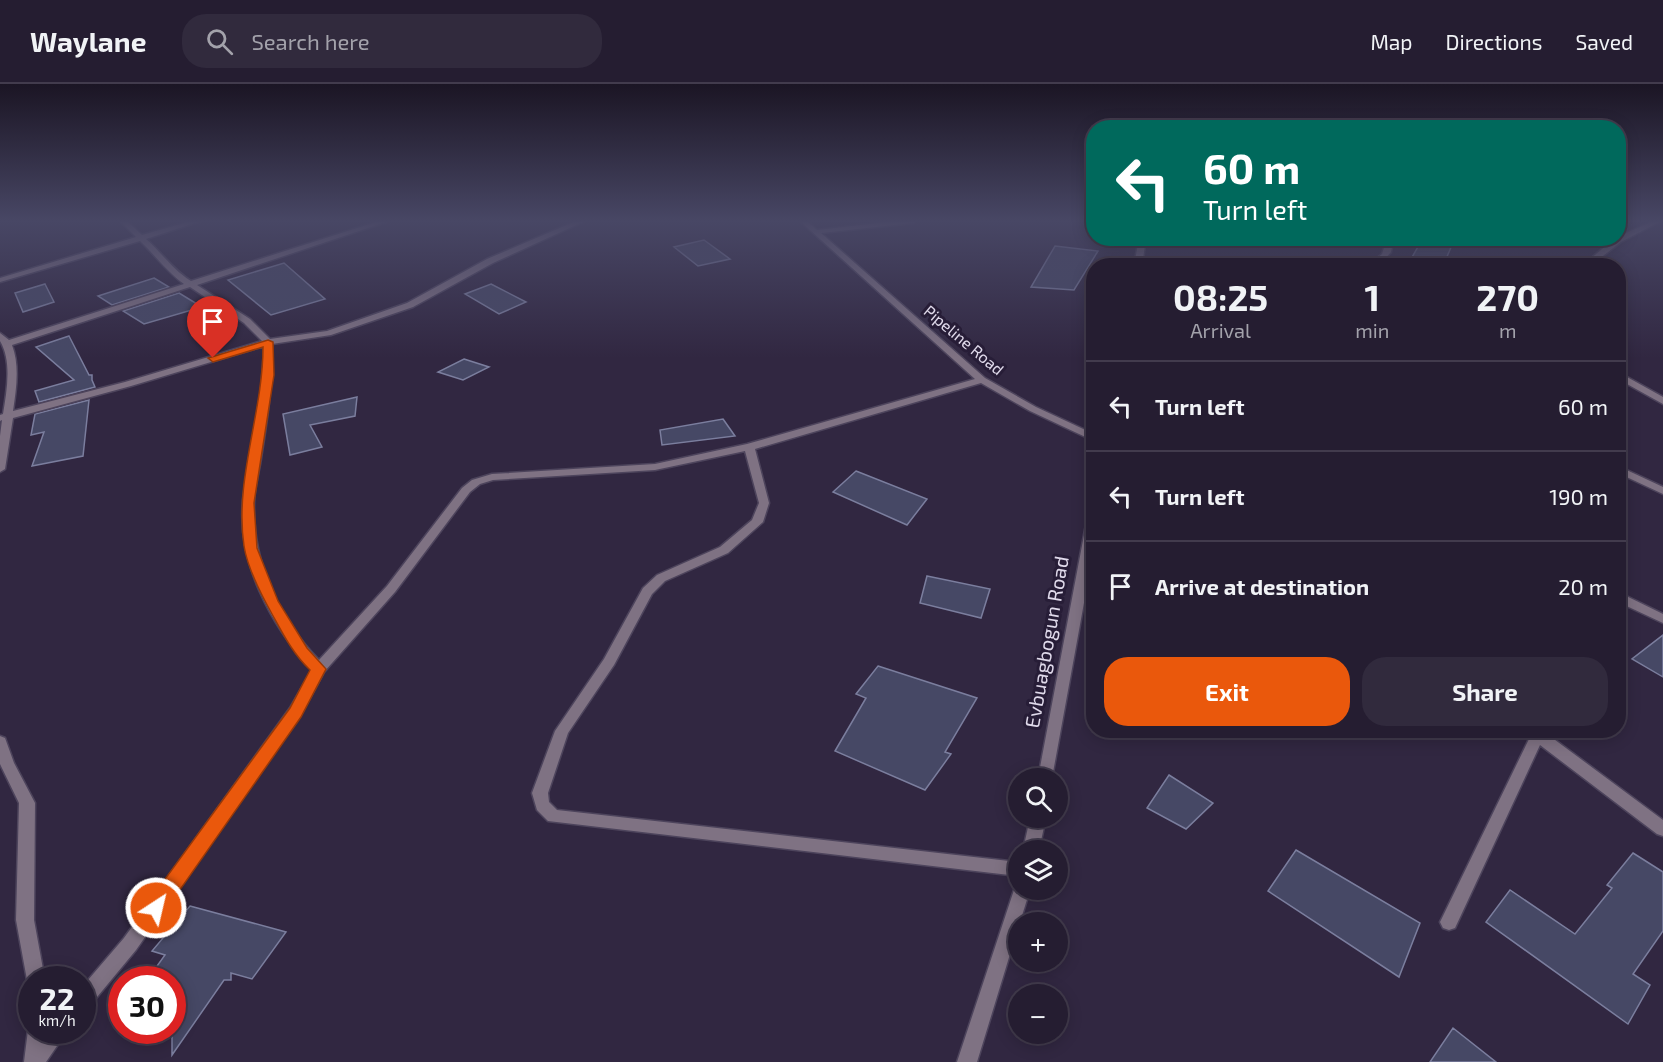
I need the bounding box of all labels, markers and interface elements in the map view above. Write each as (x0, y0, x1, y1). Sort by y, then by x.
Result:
search box (182, 14, 602, 68)
text: Waylane (30, 24, 146, 58)
icon: search (203, 25, 236, 58)
text: Search here (251, 28, 370, 54)
text: Map (1370, 29, 1413, 54)
text: Directions (1446, 29, 1542, 54)
text: Saved (1575, 29, 1633, 54)
text: 60 m (1203, 142, 1300, 192)
icon: left (1104, 144, 1182, 222)
text: Turn left (1203, 193, 1307, 225)
text: 08:25 (1173, 275, 1268, 318)
text: 1 (1364, 275, 1380, 318)
text: 270 (1476, 275, 1539, 318)
pin (187, 296, 238, 358)
street label: Pipeline Road (921, 301, 1008, 378)
icon: arrive (196, 305, 229, 338)
text: Arrival (1190, 318, 1251, 342)
text: min (1355, 318, 1389, 342)
text: m (1499, 318, 1516, 342)
icon: left (1104, 390, 1137, 423)
text: Turn left (1155, 393, 1244, 419)
text: 60 m (1558, 393, 1608, 419)
icon: left (1104, 480, 1137, 513)
text: Turn left (1155, 483, 1244, 509)
text: 190 m (1549, 483, 1608, 509)
street label: Evbuagbogun Road (1019, 554, 1073, 730)
icon: arrive (1104, 570, 1137, 603)
text: Arrive at destination (1155, 573, 1369, 599)
text: 20 m (1558, 573, 1608, 599)
button: Exit (1104, 657, 1350, 726)
button: Share (1362, 657, 1608, 726)
map controls (1008, 768, 1068, 1044)
button: search (1008, 768, 1068, 828)
button: layers (1008, 840, 1068, 900)
position arrow (124, 876, 188, 940)
button: + (1008, 912, 1068, 972)
speed limit sign: 30 (108, 966, 186, 1044)
text: 22 (40, 980, 74, 1016)
button: − (1008, 984, 1068, 1044)
text: km/h (38, 1011, 76, 1029)

